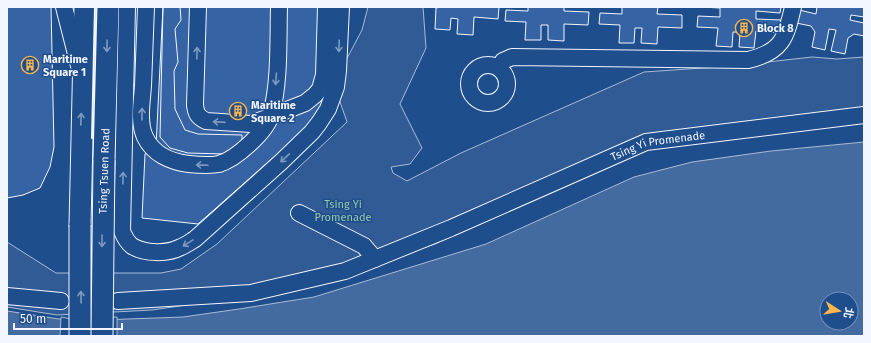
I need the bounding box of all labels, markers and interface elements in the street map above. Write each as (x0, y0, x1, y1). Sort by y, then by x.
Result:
building icon: Block 8 (734, 18, 754, 38)
place label: Block 8 (757, 22, 794, 35)
one-way arrow (103, 39, 111, 52)
one-way arrow (336, 39, 343, 52)
one-way arrow (193, 47, 201, 60)
place label: Maritime Square 1 (43, 53, 88, 79)
building icon: Maritime Square 1 (20, 55, 40, 75)
one-way arrow (273, 72, 280, 85)
place label: Maritime Square 2 (251, 99, 296, 125)
building icon: Maritime Square 2 (228, 101, 248, 121)
one-way arrow (138, 108, 146, 121)
one-way arrow (78, 113, 85, 126)
one-way arrow (213, 119, 226, 126)
street label: Tsing Tsuen Road (97, 128, 112, 214)
street label: Tsing Yi Promenade (609, 129, 706, 164)
one-way arrow (280, 153, 290, 162)
one-way arrow (196, 161, 209, 169)
one-way arrow (119, 172, 127, 185)
park label: Tsing Yi Promenade (315, 198, 371, 224)
one-way arrow (98, 234, 106, 247)
one-way arrow (182, 239, 193, 248)
one-way arrow (77, 291, 84, 304)
north arrow (819, 291, 859, 331)
scale bar (14, 305, 122, 331)
text: 北 (841, 306, 856, 320)
text: 50 m (20, 312, 46, 326)

